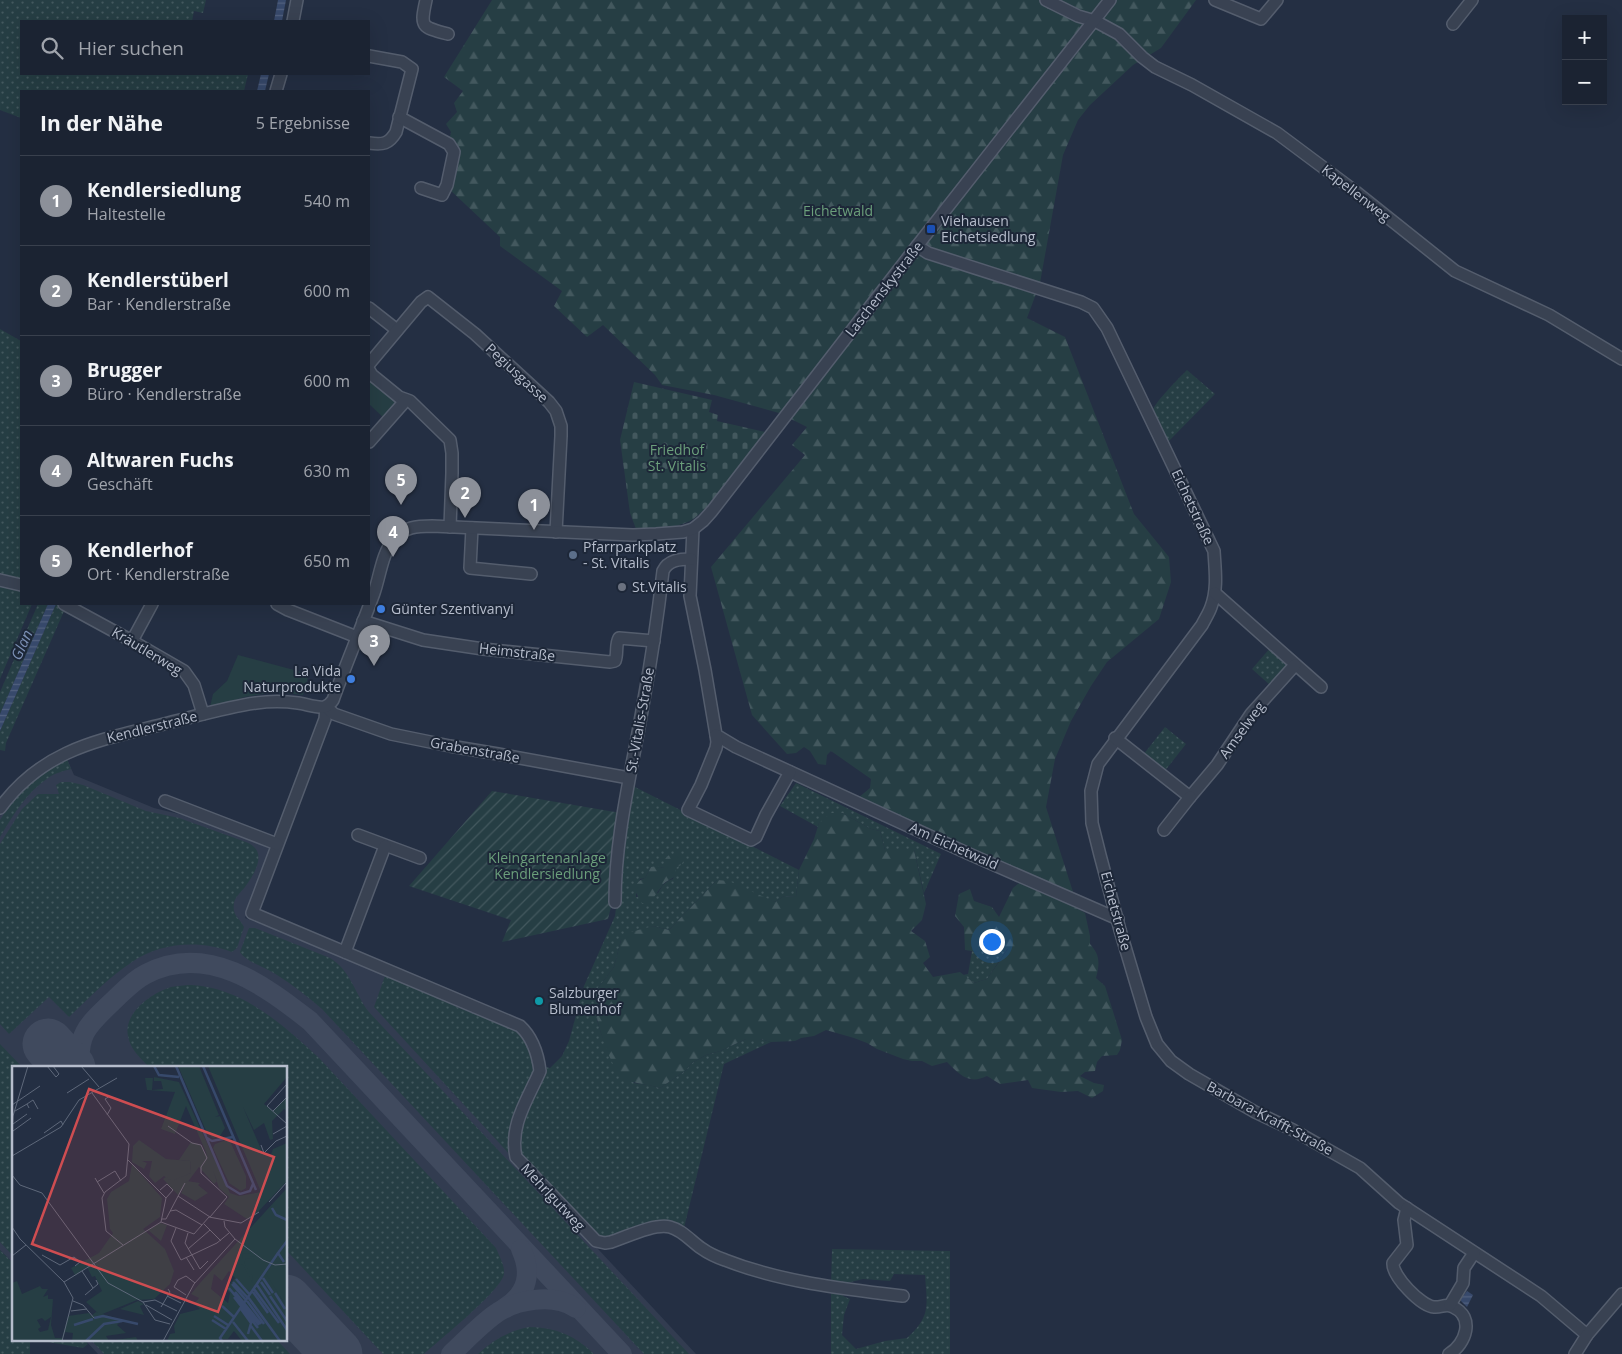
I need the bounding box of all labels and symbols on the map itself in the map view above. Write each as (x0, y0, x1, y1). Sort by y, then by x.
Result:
street label: Kapellenweg (1318, 160, 1395, 226)
park label: Eichetwald (803, 201, 873, 220)
place label: Viehausen Eichetsiedlung (941, 211, 1036, 246)
marker: Viehausen Eichetsiedlung (925, 223, 937, 235)
street label: Laschenskystraße (840, 237, 927, 340)
street label: Pegiusgasse (482, 339, 553, 407)
park label: Friedhof St. Vitalis (648, 440, 707, 475)
pin: 5 (385, 464, 417, 505)
street label: Eichetstraße (1168, 466, 1219, 548)
pin: 2 (449, 477, 481, 518)
pin: 1 (518, 489, 550, 530)
pin: 4 (377, 516, 409, 557)
place label: Pfarrparkplatz - St. Vitalis (583, 537, 677, 572)
marker: Pfarrparkplatz - St. Vitalis (567, 549, 579, 561)
place label: St.Vitalis (632, 577, 687, 596)
marker: St.Vitalis (616, 581, 628, 593)
place label: Günter Szentivanyi (391, 599, 514, 618)
marker: Günter Szentivanyi (375, 603, 387, 615)
street label: Kräutlerweg (108, 622, 186, 679)
pin: 3 (358, 625, 390, 666)
water label: Glan (6, 626, 37, 663)
street label: Heimstraße (478, 638, 556, 665)
place label: La Vida Naturprodukte (243, 661, 341, 696)
street label: St.-Vitalis-Straße (621, 666, 658, 774)
marker: La Vida Naturprodukte (345, 673, 357, 685)
street label: Amselweg (1214, 697, 1269, 762)
street label: Kendlerstraße (105, 706, 199, 747)
street label: Grabenstraße (429, 732, 521, 767)
street label: Am Eichetwald (907, 817, 1002, 874)
park label: Kleingartenanlage Kendlersiedlung (488, 848, 606, 883)
street label: Eichetstraße (1097, 869, 1136, 953)
your location (979, 929, 1005, 955)
place label: Salzburger Blumenhof (549, 983, 623, 1018)
marker: Salzburger Blumenhof (533, 995, 545, 1007)
inset map (12, 1066, 288, 1342)
street label: Barbara-Krafft-Straße (1204, 1076, 1337, 1159)
street label: Mehrlgutweg (517, 1159, 590, 1235)

